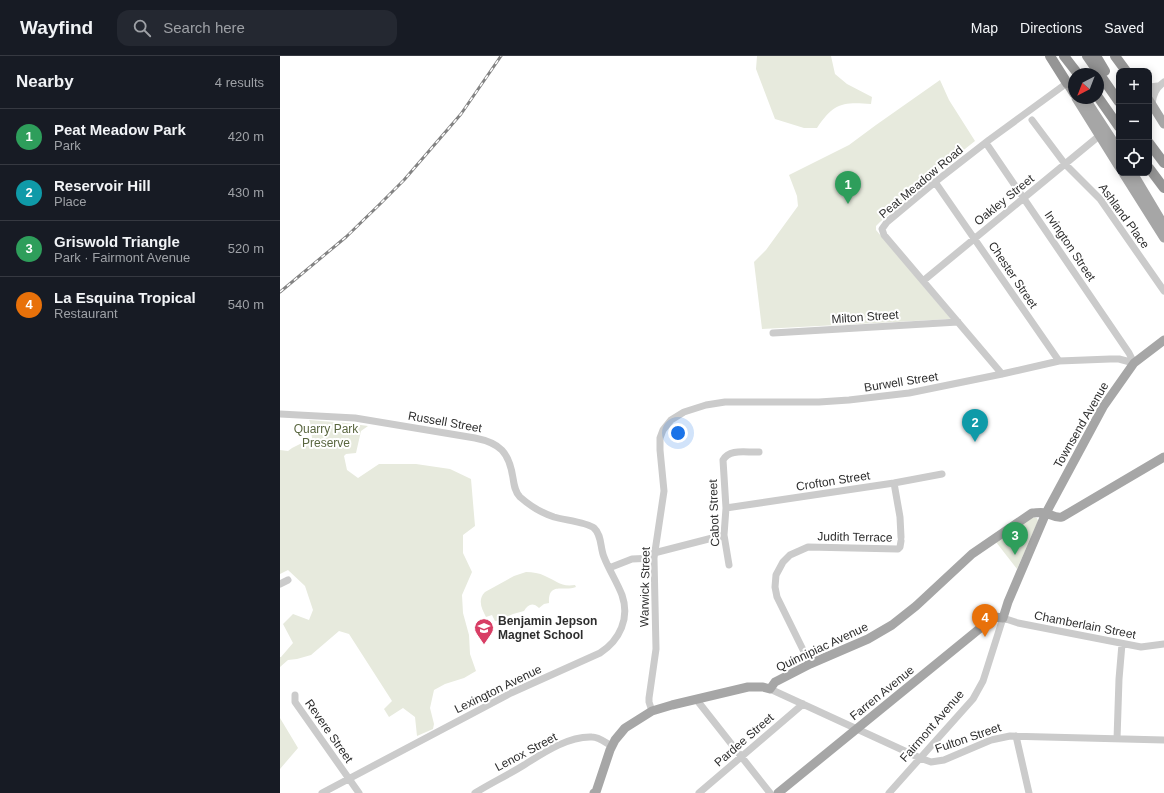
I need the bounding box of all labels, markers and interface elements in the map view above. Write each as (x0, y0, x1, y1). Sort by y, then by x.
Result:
search box (117, 10, 397, 46)
text: Wayfind (20, 17, 93, 38)
icon: search (131, 17, 153, 39)
text: Search here (163, 19, 245, 36)
text: Map (971, 20, 998, 36)
text: Directions (1020, 20, 1082, 36)
text: Saved (1104, 20, 1144, 36)
north arrow (1068, 68, 1104, 104)
map controls (1116, 68, 1152, 176)
button: + (1116, 68, 1152, 104)
text: Nearby (16, 72, 74, 91)
text: 4 results (215, 75, 264, 90)
button: − (1116, 104, 1152, 140)
text: Peat Meadow Park (54, 121, 186, 138)
text: 1 (25, 129, 33, 144)
text: 420 m (228, 129, 264, 144)
text: Park (54, 138, 81, 153)
button: locate (1116, 140, 1152, 176)
street label: Peat Meadow Road (876, 143, 966, 221)
pin: 1 (835, 171, 861, 204)
street label: Oakley Street (971, 171, 1037, 228)
text: Reservoir Hill (54, 177, 151, 194)
street label: Ashland Place (1096, 181, 1152, 251)
text: 2 (25, 185, 33, 200)
text: 430 m (228, 185, 264, 200)
text: Place (54, 194, 87, 209)
street label: Irvington Street (1041, 208, 1099, 284)
text: Griswold Triangle (54, 233, 180, 250)
street label: Chester Street (986, 239, 1041, 312)
text: 3 (25, 241, 33, 256)
text: 520 m (228, 241, 264, 256)
text: Park · Fairmont Avenue (54, 250, 190, 265)
text: La Esquina Tropical (54, 289, 196, 306)
text: 4 (25, 297, 33, 312)
text: 540 m (228, 297, 264, 312)
text: Restaurant (54, 306, 118, 321)
street label: Milton Street (831, 308, 900, 326)
street label: Burwell Street (863, 369, 940, 395)
street label: Townsend Avenue (1051, 379, 1112, 471)
street label: Russell Street (407, 409, 484, 435)
pin: 2 (962, 409, 988, 442)
park label: Quarry Park Preserve (294, 422, 359, 450)
your location (668, 423, 688, 443)
street label: Crofton Street (795, 468, 872, 494)
street label: Cabot Street (706, 478, 722, 547)
pin: 3 (1002, 522, 1028, 555)
street label: Judith Terrace (817, 529, 893, 545)
street label: Warwick Street (637, 546, 653, 627)
pin: 4 (972, 604, 998, 637)
street label: Chamberlain Street (1033, 608, 1138, 642)
place label: Benjamin Jepson Magnet School (498, 614, 597, 642)
school or university icon: Benjamin Jepson Magnet School (473, 617, 495, 645)
street label: Quinnipiac Avenue (774, 619, 871, 674)
street label: Lexington Avenue (452, 662, 544, 716)
street label: Farren Avenue (847, 663, 917, 723)
street label: Fairmont Avenue (897, 687, 967, 765)
street label: Revere Street (302, 697, 356, 766)
street label: Pardee Street (711, 710, 777, 770)
street label: Fulton Street (933, 720, 1003, 756)
street label: Lenox Street (493, 730, 560, 774)

